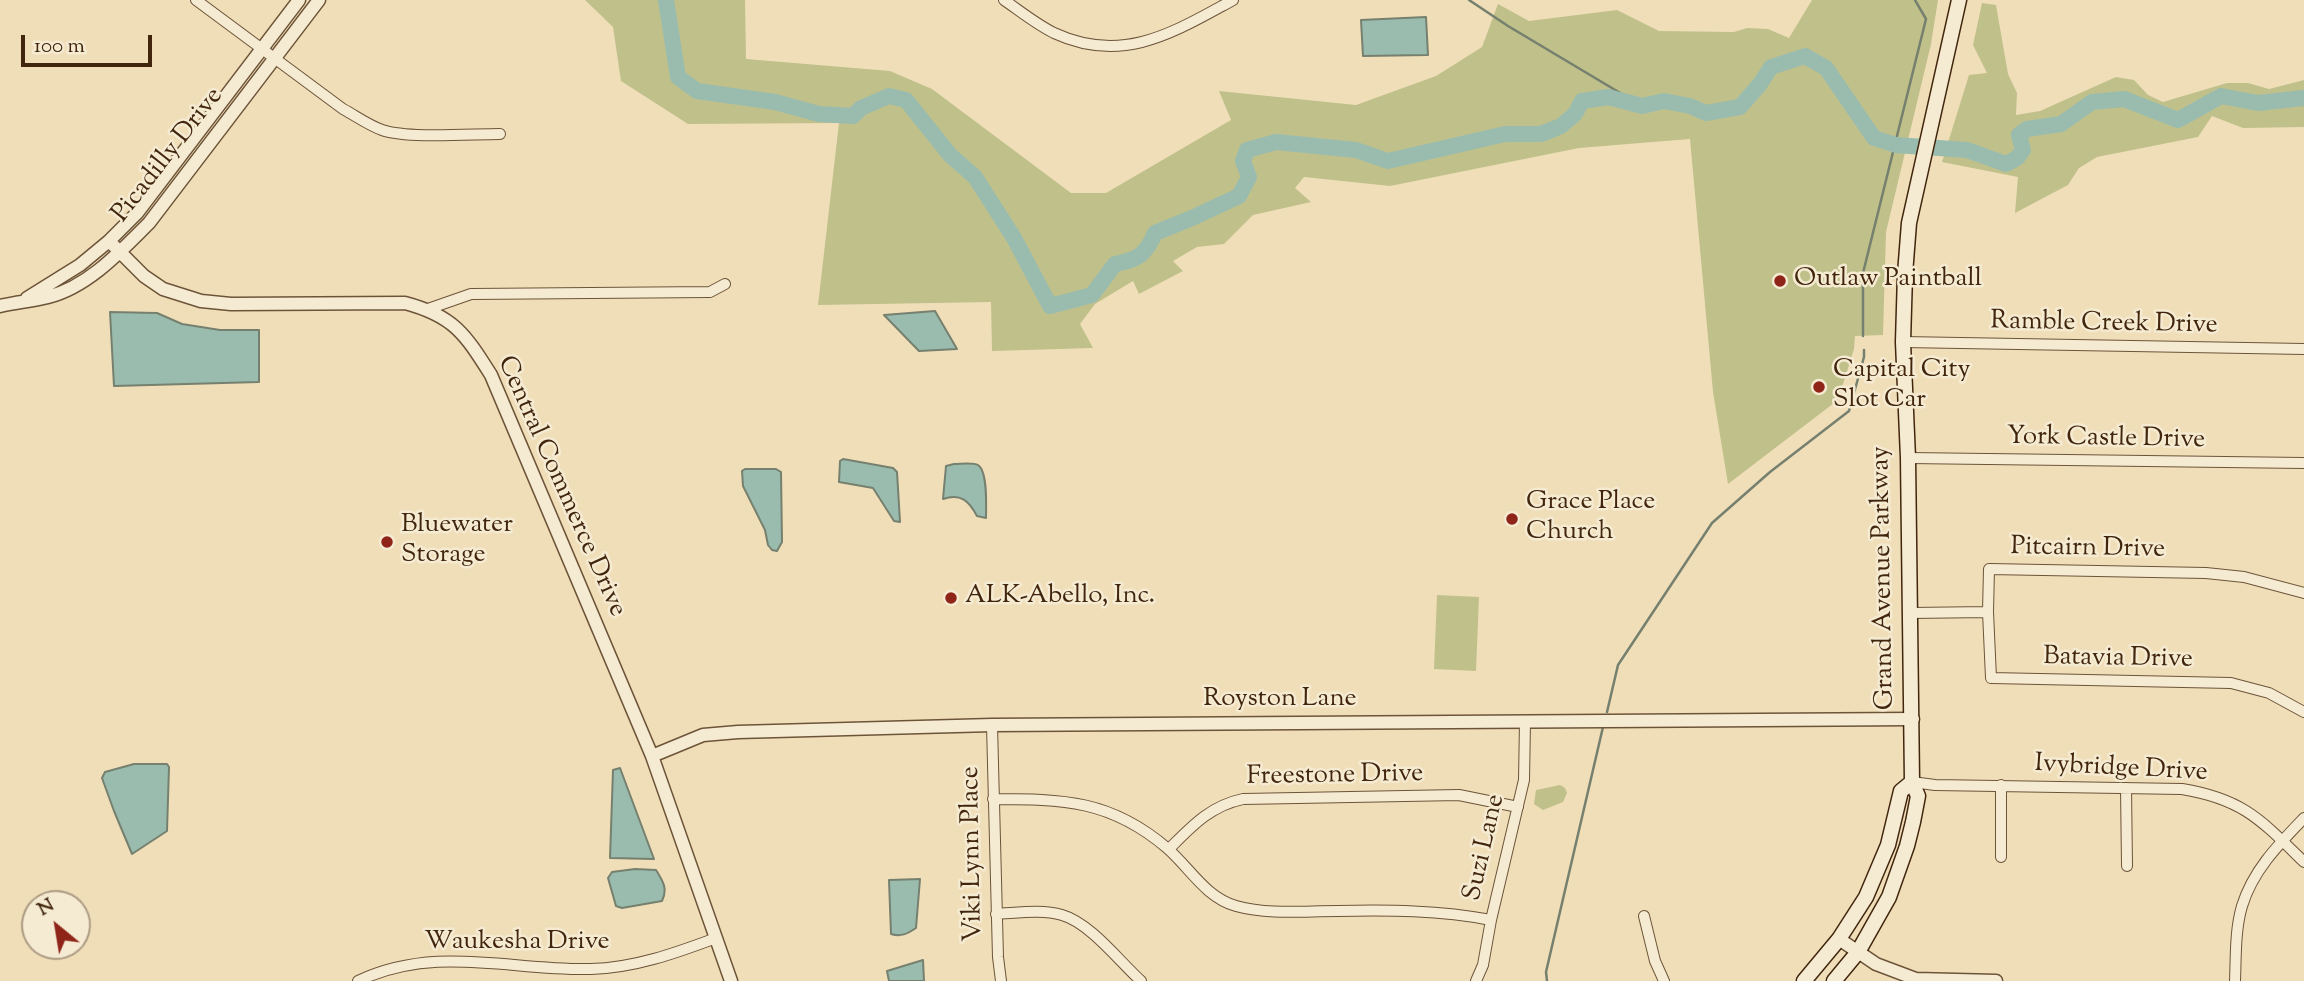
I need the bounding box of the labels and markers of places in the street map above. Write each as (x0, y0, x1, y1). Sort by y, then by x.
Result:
place label: Outlaw Paintball (1794, 265, 1982, 297)
marker: Outlaw Paintball (1772, 273, 1788, 289)
place label: Capital City Slot Car (1833, 356, 1970, 418)
marker: Capital City Slot Car (1811, 379, 1827, 395)
place label: Grace Place Church (1526, 488, 1655, 550)
place label: Bluewater Storage (401, 511, 513, 572)
marker: Grace Place Church (1504, 511, 1520, 527)
marker: Bluewater Storage (379, 534, 395, 550)
place label: ALK-Abello, Inc. (965, 582, 1155, 614)
marker: ALK-Abello, Inc. (943, 590, 959, 606)

